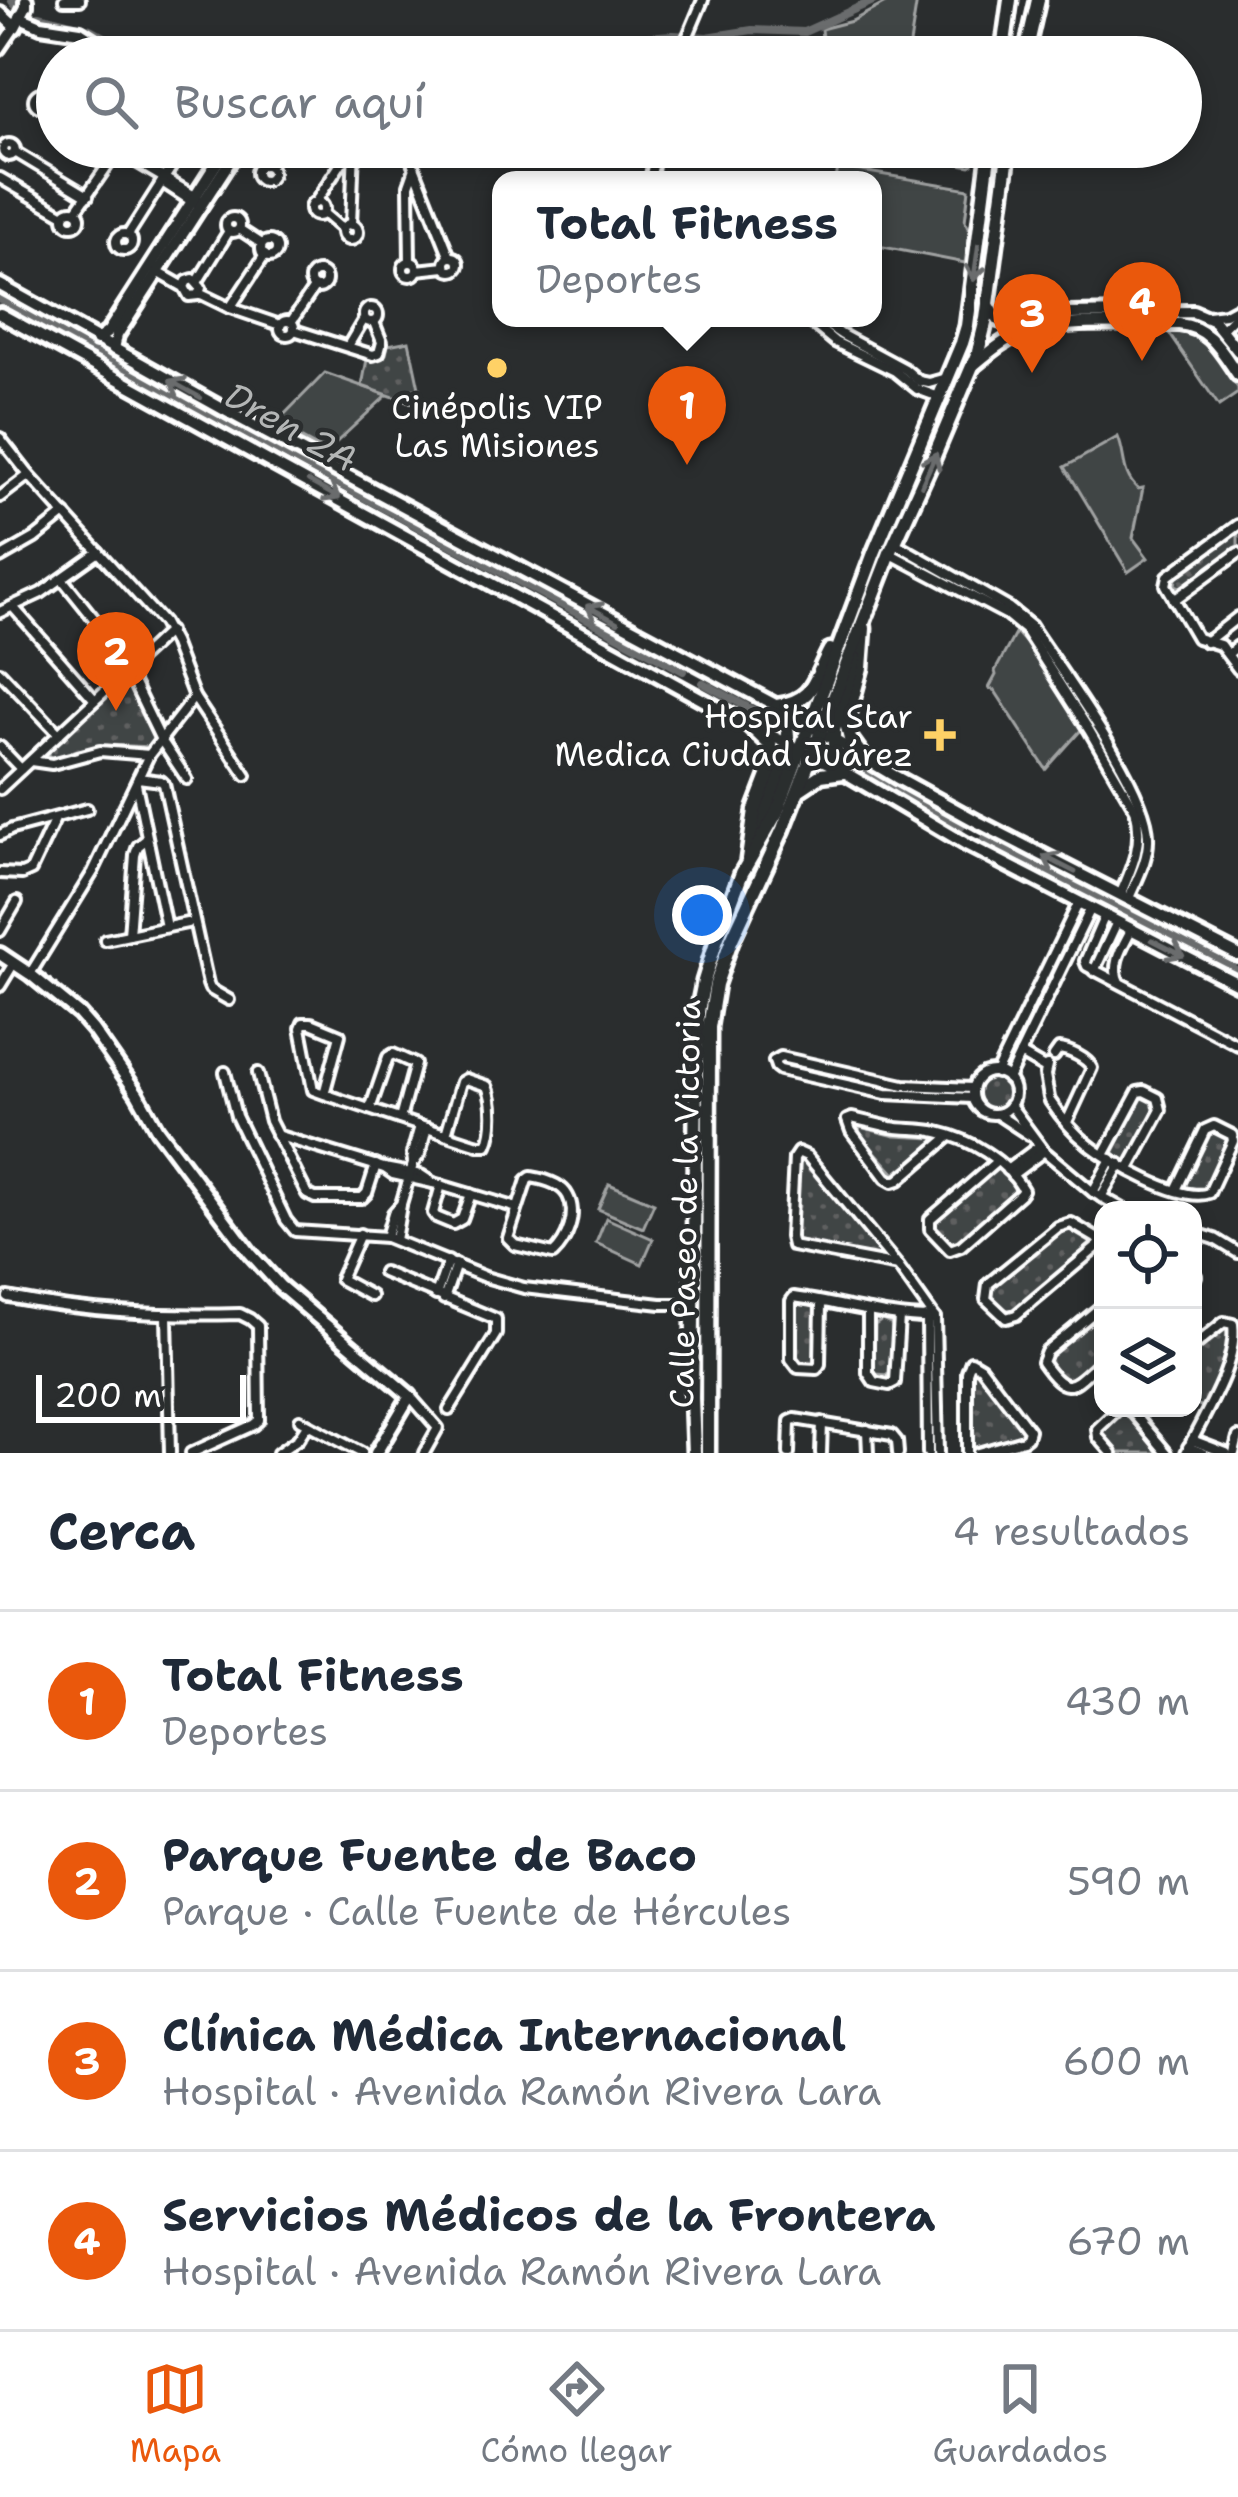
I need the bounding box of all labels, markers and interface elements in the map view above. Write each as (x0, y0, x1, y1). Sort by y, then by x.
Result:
search box (36, 36, 1202, 168)
icon: search (78, 69, 144, 135)
text: Buscar aquí (174, 72, 426, 132)
popup (492, 171, 882, 327)
text: Total Fitness (536, 193, 838, 253)
one-way arrow (964, 243, 987, 282)
text: Deportes (536, 253, 702, 305)
pin: 4 (1103, 262, 1181, 361)
pin: 3 (993, 274, 1071, 373)
marker: Cinépolis VIP Las Misiones (484, 355, 510, 381)
pin: 1 (648, 366, 726, 465)
water label: Dren 2A (216, 371, 366, 483)
one-way arrow (168, 377, 203, 400)
place label: Cinépolis VIP Las Misiones (391, 385, 603, 468)
one-way arrow (919, 452, 941, 488)
one-way arrow (305, 479, 340, 502)
one-way arrow (586, 602, 621, 625)
pin: 2 (77, 612, 155, 711)
place label: Hospital Star Medica Ciudad Juárez (554, 694, 913, 777)
marker: Hospital Star Medica Ciudad Juárez (924, 719, 956, 751)
one-way arrow (1042, 851, 1077, 874)
your location (672, 885, 732, 945)
one-way arrow (1149, 937, 1185, 960)
street label: Calle Paseo de la Victoria (659, 999, 711, 1409)
map controls (1094, 1201, 1202, 1417)
button: locate (1094, 1201, 1202, 1309)
button: layers (1094, 1309, 1202, 1417)
scale bar (36, 1369, 246, 1422)
text: 200 m (54, 1373, 162, 1418)
text: Cerca (48, 1497, 195, 1565)
text: 4 resultados (952, 1505, 1190, 1557)
text: Total Fitness (162, 1645, 464, 1705)
text: 1 (78, 1675, 96, 1727)
text: 430 m (1065, 1675, 1190, 1727)
text: Deportes (162, 1705, 328, 1757)
text: Parque Fuente de Baco (162, 1825, 697, 1885)
text: 2 (73, 1855, 101, 1907)
text: 590 m (1067, 1855, 1190, 1907)
text: Parque · Calle Fuente de Hércules (162, 1885, 791, 1937)
text: Clínica Médica Internacional (162, 2005, 846, 2065)
text: 3 (73, 2035, 101, 2087)
text: 600 m (1062, 2035, 1190, 2087)
text: Hospital · Avenida Ramón Rivera Lara (162, 2065, 881, 2117)
text: Servicios Médicos de la Frontera (162, 2185, 935, 2245)
text: 4 (73, 2215, 101, 2267)
text: 670 m (1067, 2215, 1190, 2267)
text: Hospital · Avenida Ramón Rivera Lara (162, 2245, 881, 2297)
tab: Mapa (130, 2356, 221, 2473)
tab: Cómo llegar (481, 2356, 673, 2473)
tab: Guardados (933, 2356, 1108, 2473)

